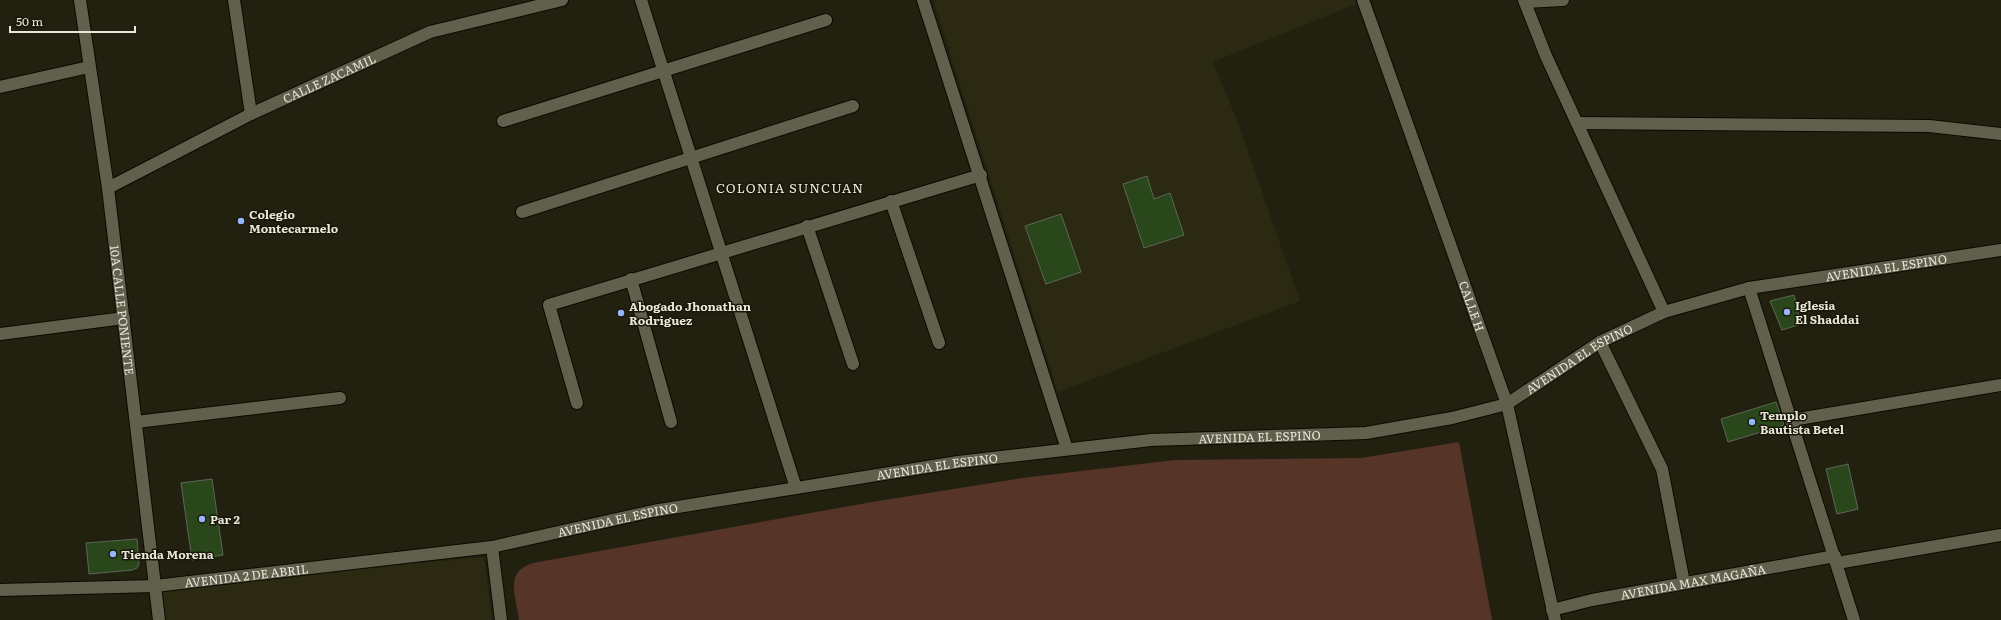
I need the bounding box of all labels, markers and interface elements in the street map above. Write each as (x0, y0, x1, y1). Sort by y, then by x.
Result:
scale bar (10, 8, 135, 34)
text: 50 m (16, 12, 43, 30)
street label: CALLE ZACAMIL (280, 49, 379, 107)
district label: COLONIA SUNCUAN (716, 178, 864, 197)
place label: Colegio Montecarmelo (249, 205, 339, 237)
marker: Colegio Montecarmelo (236, 216, 246, 226)
street label: 10A CALLE PONIENTE (106, 244, 139, 376)
street label: AVENIDA EL ESPINO (1824, 249, 1948, 285)
street label: CALLE H (1455, 278, 1489, 334)
place label: Iglesia El Shaddai (1795, 296, 1860, 328)
place label: Abogado Jhonathan Rodriguez (629, 297, 752, 329)
marker: Iglesia El Shaddai (1782, 307, 1792, 317)
marker: Abogado Jhonathan Rodriguez (616, 308, 626, 318)
street label: AVENIDA EL ESPINO (1522, 319, 1635, 398)
place label: Templo Bautista Betel (1760, 406, 1845, 438)
marker: Templo Bautista Betel (1747, 417, 1757, 427)
street label: AVENIDA EL ESPINO (1198, 425, 1321, 447)
street label: AVENIDA EL ESPINO (875, 449, 999, 484)
street label: AVENIDA EL ESPINO (556, 498, 679, 541)
place label: Par 2 (210, 510, 240, 528)
marker: Par 2 (197, 514, 207, 524)
place label: Tienda Morena (121, 545, 214, 563)
marker: Tienda Morena (108, 549, 118, 559)
street label: AVENIDA 2 DE ABRIL (183, 559, 309, 592)
street label: AVENIDA MAX MAGAÑA (1619, 560, 1767, 604)

